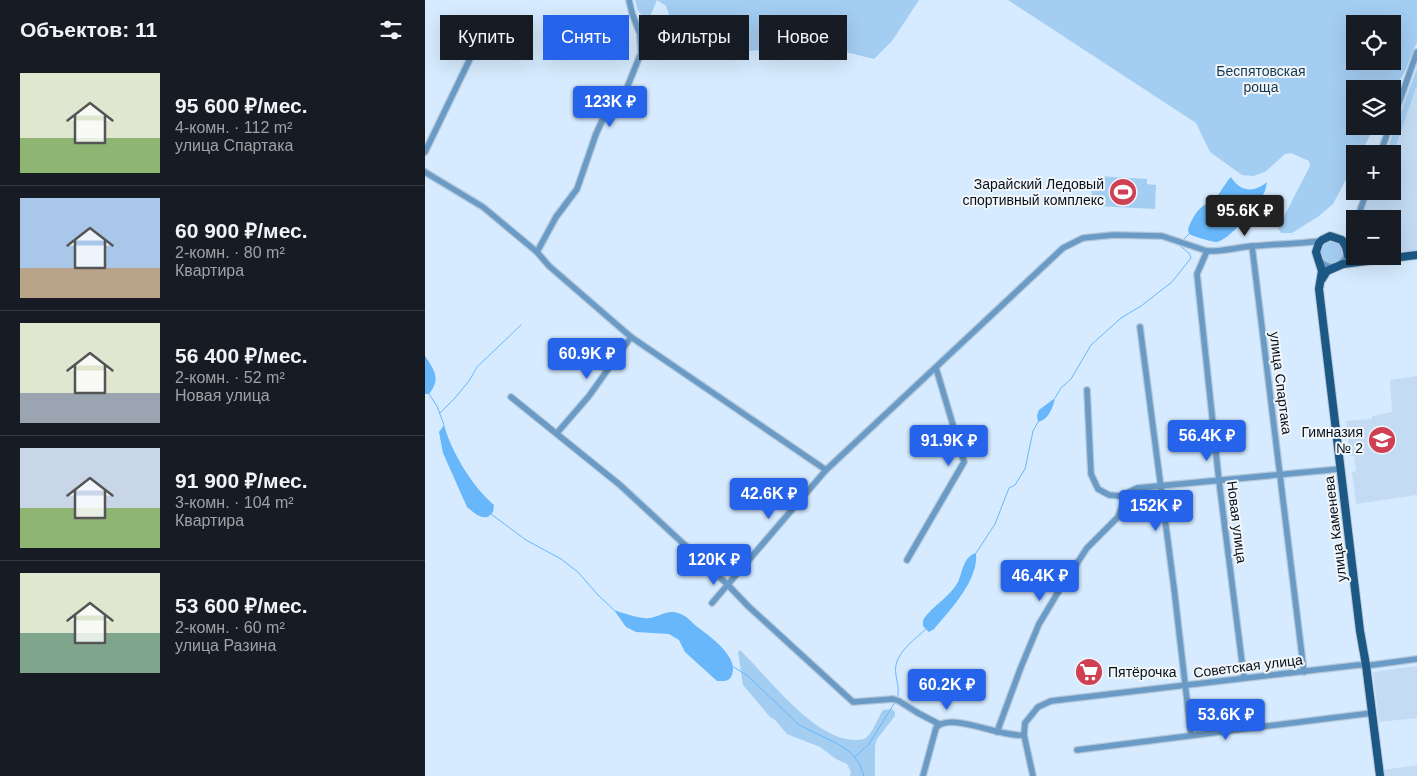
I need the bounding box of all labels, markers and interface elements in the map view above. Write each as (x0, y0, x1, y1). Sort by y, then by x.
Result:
chip: Купить (440, 15, 533, 60)
chip: Снять (543, 15, 629, 60)
chip: Фильтры (639, 15, 749, 60)
chip: Новое (759, 15, 847, 60)
map controls (1346, 15, 1401, 265)
button: locate (1346, 15, 1401, 70)
icon: filters (377, 16, 405, 44)
text: Объектов: 11 (20, 18, 157, 41)
park label: Беспятовская роща (1216, 63, 1306, 95)
button: layers (1346, 80, 1401, 135)
pin: 123K ₽ (569, 86, 651, 128)
icon: home (60, 93, 120, 153)
text: 123K ₽ (584, 93, 636, 110)
text: 95 600 ₽/мес. (175, 94, 308, 117)
text: 4-комн. · 112 m² (175, 119, 292, 136)
text: улица Спартака (175, 137, 293, 154)
button: + (1346, 145, 1401, 200)
place label: Зарайский Ледовый спортивный комплекс (962, 176, 1104, 208)
sports icon: Зарайский Ледовый спортивный комплекс (1108, 177, 1138, 207)
pin: 95.6K ₽ (1199, 194, 1291, 237)
text: 95.6K ₽ (1217, 202, 1273, 219)
button: − (1346, 210, 1401, 265)
icon: home (60, 218, 120, 278)
text: 60 900 ₽/мес. (175, 219, 308, 242)
text: 2-комн. · 80 m² (175, 244, 285, 261)
text: Квартира (175, 262, 244, 279)
street label: улица Спартака (1267, 331, 1295, 436)
pin: 60.9K ₽ (541, 338, 633, 380)
icon: home (60, 343, 120, 403)
text: 56 400 ₽/мес. (175, 344, 308, 367)
text: 60.9K ₽ (559, 345, 615, 362)
text: 2-комн. · 52 m² (175, 369, 285, 386)
text: Новая улица (175, 387, 270, 404)
pin: 56.4K ₽ (1161, 420, 1253, 462)
pin: 91.9K ₽ (903, 424, 995, 467)
place label: Гимназия № 2 (1302, 424, 1363, 456)
school or university icon: Гимназия № 2 (1367, 425, 1397, 455)
text: 56.4K ₽ (1179, 427, 1235, 444)
text: 91.9K ₽ (921, 432, 977, 449)
icon: home (60, 468, 120, 528)
text: 91 900 ₽/мес. (175, 469, 308, 492)
street label: улица Каменева (1321, 475, 1349, 583)
pin: 42.6K ₽ (723, 478, 815, 520)
street label: Новая улица (1224, 480, 1250, 564)
text: 42.6K ₽ (741, 485, 797, 502)
pin: 152K ₽ (1115, 490, 1197, 532)
text: 3-комн. · 104 m² (175, 494, 294, 511)
text: 152K ₽ (1130, 497, 1182, 514)
text: Квартира (175, 512, 244, 529)
pin: 120K ₽ (673, 544, 755, 586)
text: 120K ₽ (688, 551, 740, 568)
pin: 46.4K ₽ (994, 560, 1086, 602)
text: 46.4K ₽ (1012, 567, 1068, 584)
icon: home (60, 593, 120, 653)
text: 53 600 ₽/мес. (175, 594, 308, 617)
text: 2-комн. · 60 m² (175, 619, 285, 636)
text: улица Разина (175, 637, 276, 654)
street label: Советская улица (1192, 651, 1304, 681)
supermarket icon: Пятёрочка (1074, 657, 1104, 687)
place label: Пятёрочка (1108, 664, 1177, 680)
pin: 60.2K ₽ (901, 668, 993, 711)
text: 60.2K ₽ (919, 676, 975, 693)
pin: 53.6K ₽ (1180, 698, 1272, 741)
text: 53.6K ₽ (1198, 706, 1254, 723)

